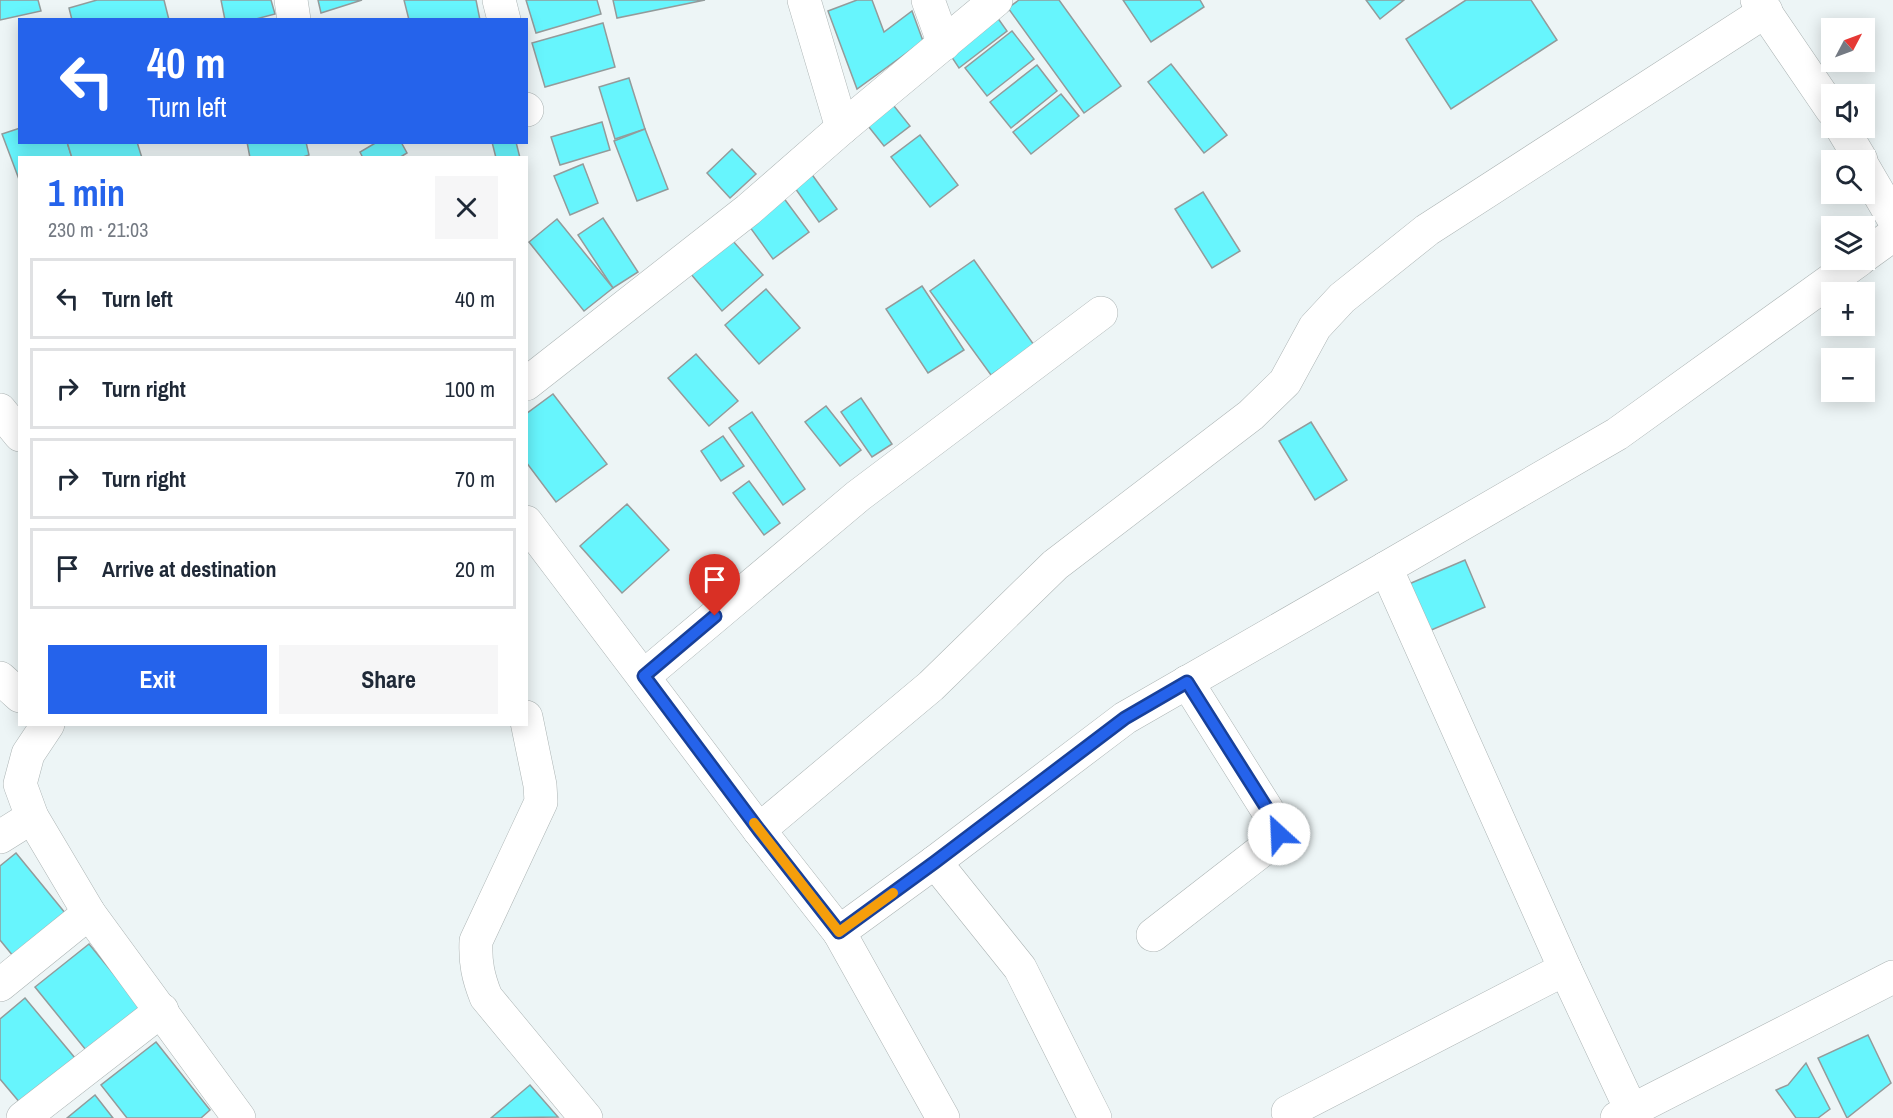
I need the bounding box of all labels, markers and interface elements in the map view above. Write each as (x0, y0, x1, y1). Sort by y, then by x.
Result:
north arrow (1821, 18, 1875, 72)
map controls (1821, 18, 1875, 402)
text: 40 m (147, 35, 226, 91)
icon: left (48, 42, 126, 120)
button: sound (1821, 84, 1875, 138)
text: Turn left (147, 89, 226, 125)
button: search (1821, 150, 1875, 204)
text: 1 min (48, 169, 125, 217)
button: close (435, 176, 498, 239)
text: 230 m · 21:03 (48, 216, 148, 243)
button: layers (1821, 216, 1875, 270)
icon: left (51, 282, 84, 315)
button: + (1821, 282, 1875, 336)
text: Turn left (102, 284, 173, 314)
text: 40 m (455, 284, 495, 314)
button: − (1821, 348, 1875, 402)
icon: right (51, 372, 84, 405)
text: Turn right (102, 374, 186, 404)
text: 100 m (445, 374, 495, 404)
icon: right (51, 462, 84, 495)
text: Turn right (102, 464, 186, 494)
text: 70 m (455, 464, 495, 494)
icon: arrive (51, 552, 84, 585)
text: Arrive at destination (102, 554, 276, 584)
text: 20 m (455, 554, 495, 584)
pin (689, 554, 740, 616)
icon: arrive (698, 563, 731, 596)
button: Exit (48, 645, 267, 714)
button: Share (279, 645, 498, 714)
position arrow (1247, 802, 1311, 866)

